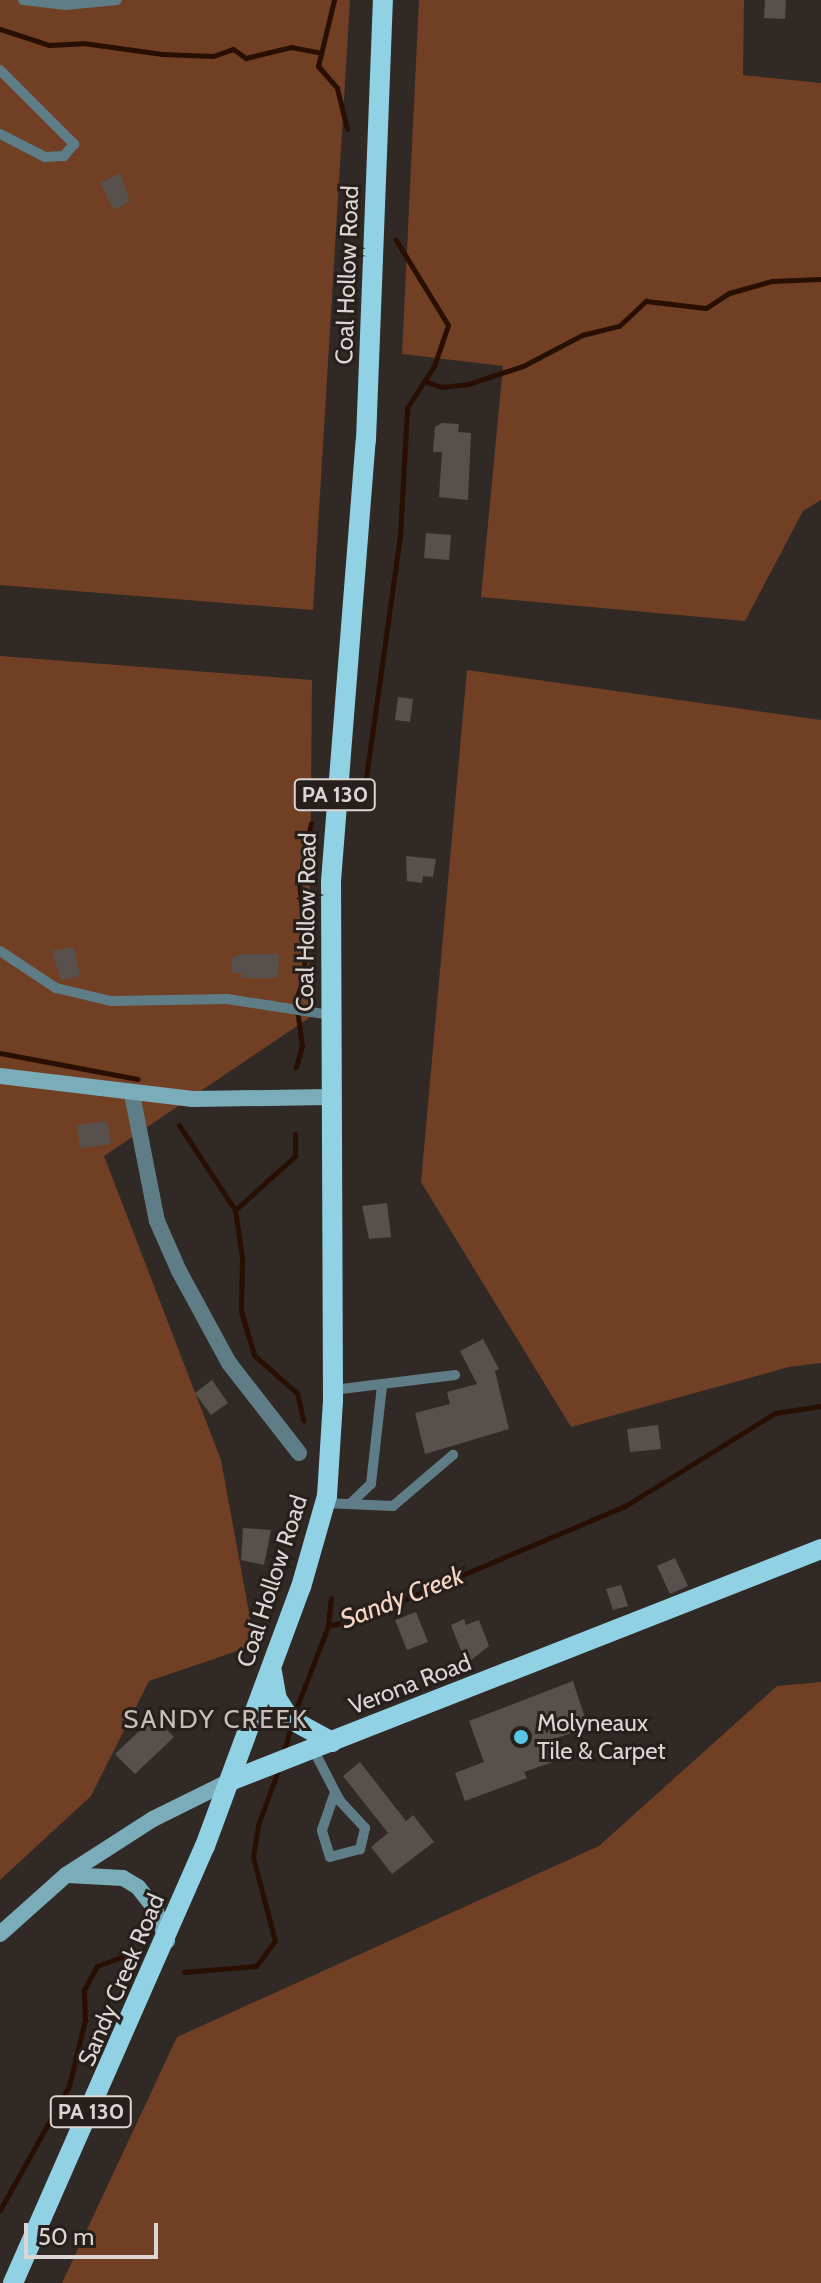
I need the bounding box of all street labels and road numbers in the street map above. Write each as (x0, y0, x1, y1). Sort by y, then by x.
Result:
street label: Coal Hollow Road (329, 185, 365, 365)
road number: PA 130 (293, 777, 377, 813)
street label: Coal Hollow Road (290, 832, 322, 1012)
street label: Coal Hollow Road (231, 1491, 313, 1671)
street label: Verona Road (345, 1648, 475, 1720)
street label: Sandy Creek Road (72, 1889, 170, 2071)
road number: PA 130 (49, 2094, 133, 2130)

